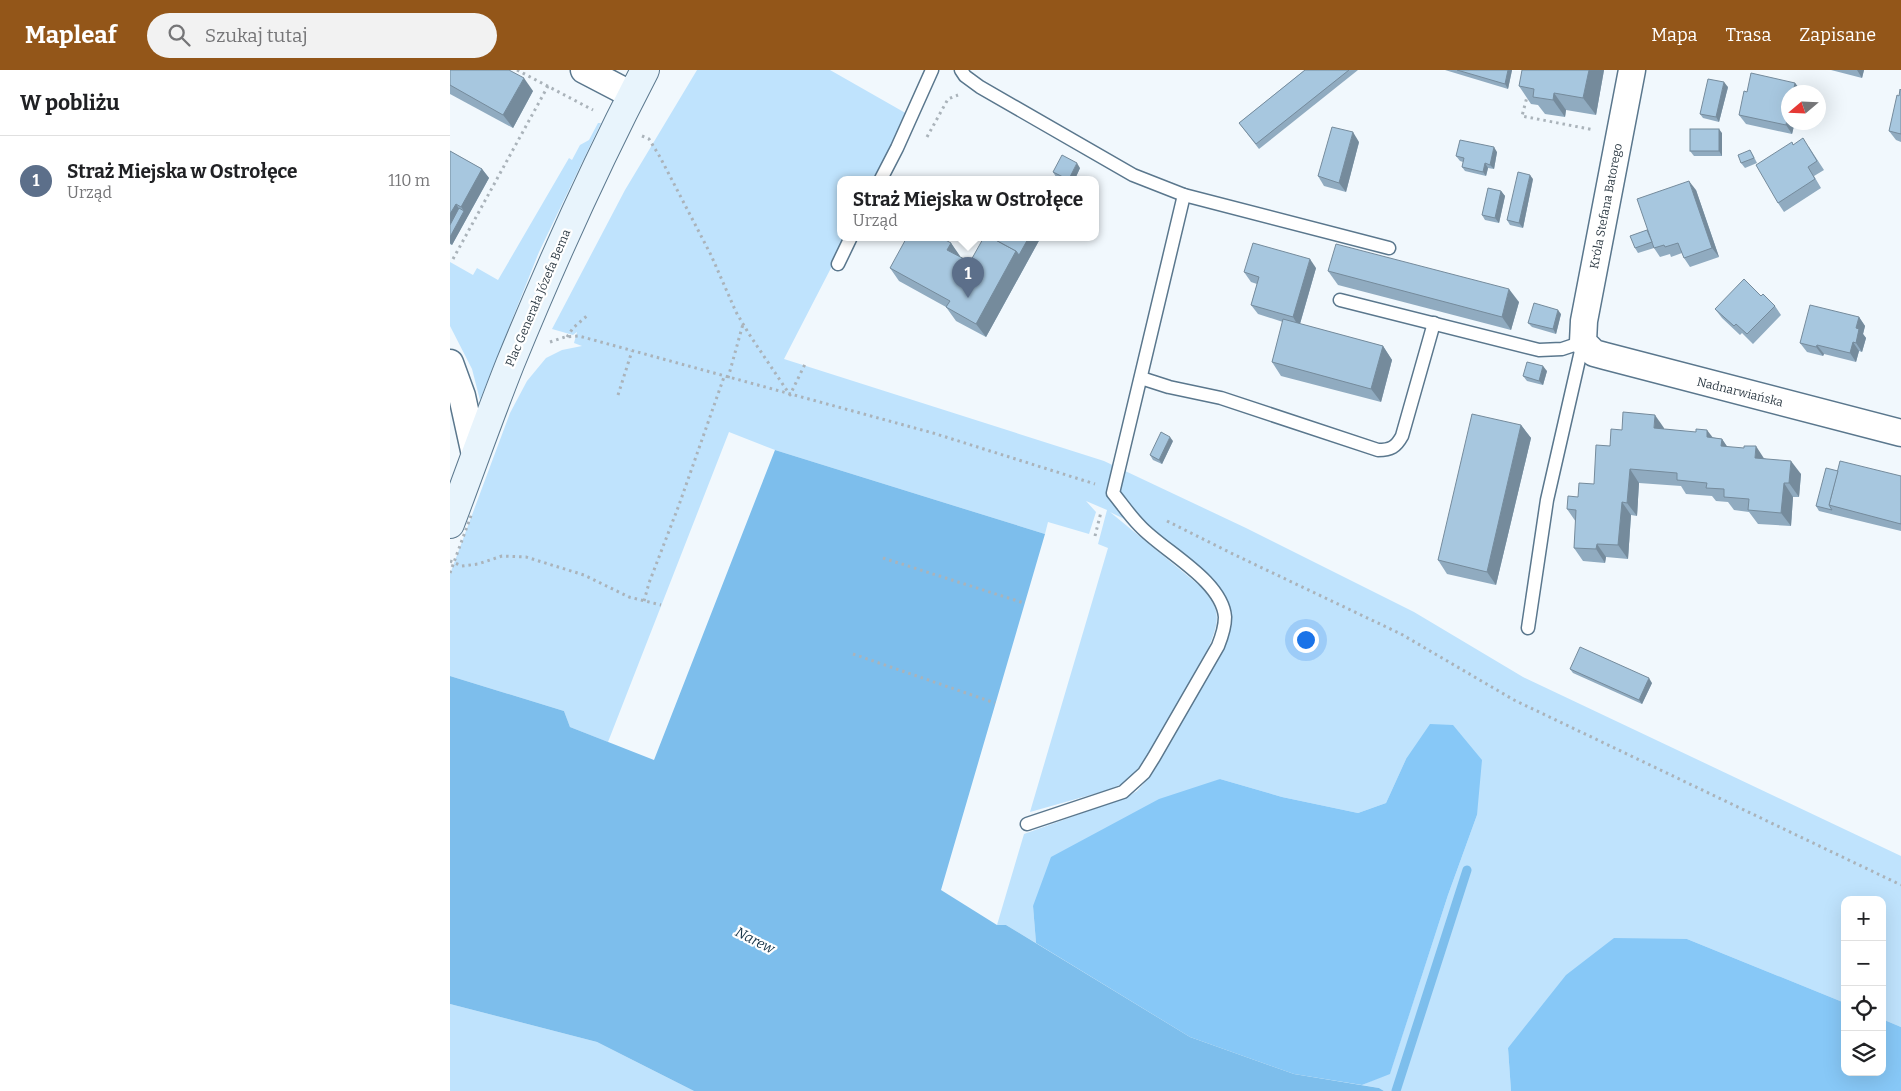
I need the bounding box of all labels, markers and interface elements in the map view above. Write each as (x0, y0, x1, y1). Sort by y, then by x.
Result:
search box (147, 13, 497, 58)
text: Mapleaf (25, 21, 117, 49)
icon: search (165, 21, 193, 49)
text: Szukaj tutaj (205, 24, 308, 47)
text: Mapa (1651, 24, 1697, 46)
text: Trasa (1725, 24, 1771, 46)
text: Zapisane (1799, 24, 1876, 46)
north arrow (1781, 85, 1826, 130)
text: W pobliżu (20, 90, 120, 116)
street label: Króla Stefana Batorego (1587, 142, 1625, 270)
text: Straż Miejska w Ostrołęce (67, 160, 298, 183)
text: 1 (33, 171, 39, 190)
text: 110 m (388, 171, 430, 190)
popup (837, 176, 1099, 241)
text: Urząd (67, 183, 112, 202)
text: Straż Miejska w Ostrołęce (853, 188, 1083, 211)
text: Urząd (853, 211, 898, 230)
street label: Plac Generała Józefa Bema (503, 227, 573, 369)
pin: 1 (952, 257, 984, 298)
street label: Nadnarwiańska (1695, 375, 1785, 410)
your location (1293, 627, 1319, 653)
map controls (1841, 896, 1886, 1076)
button: + (1841, 896, 1886, 941)
water label: Narew (732, 923, 778, 958)
button: − (1841, 941, 1886, 986)
button: locate (1841, 986, 1886, 1031)
button: layers (1841, 1031, 1886, 1076)

